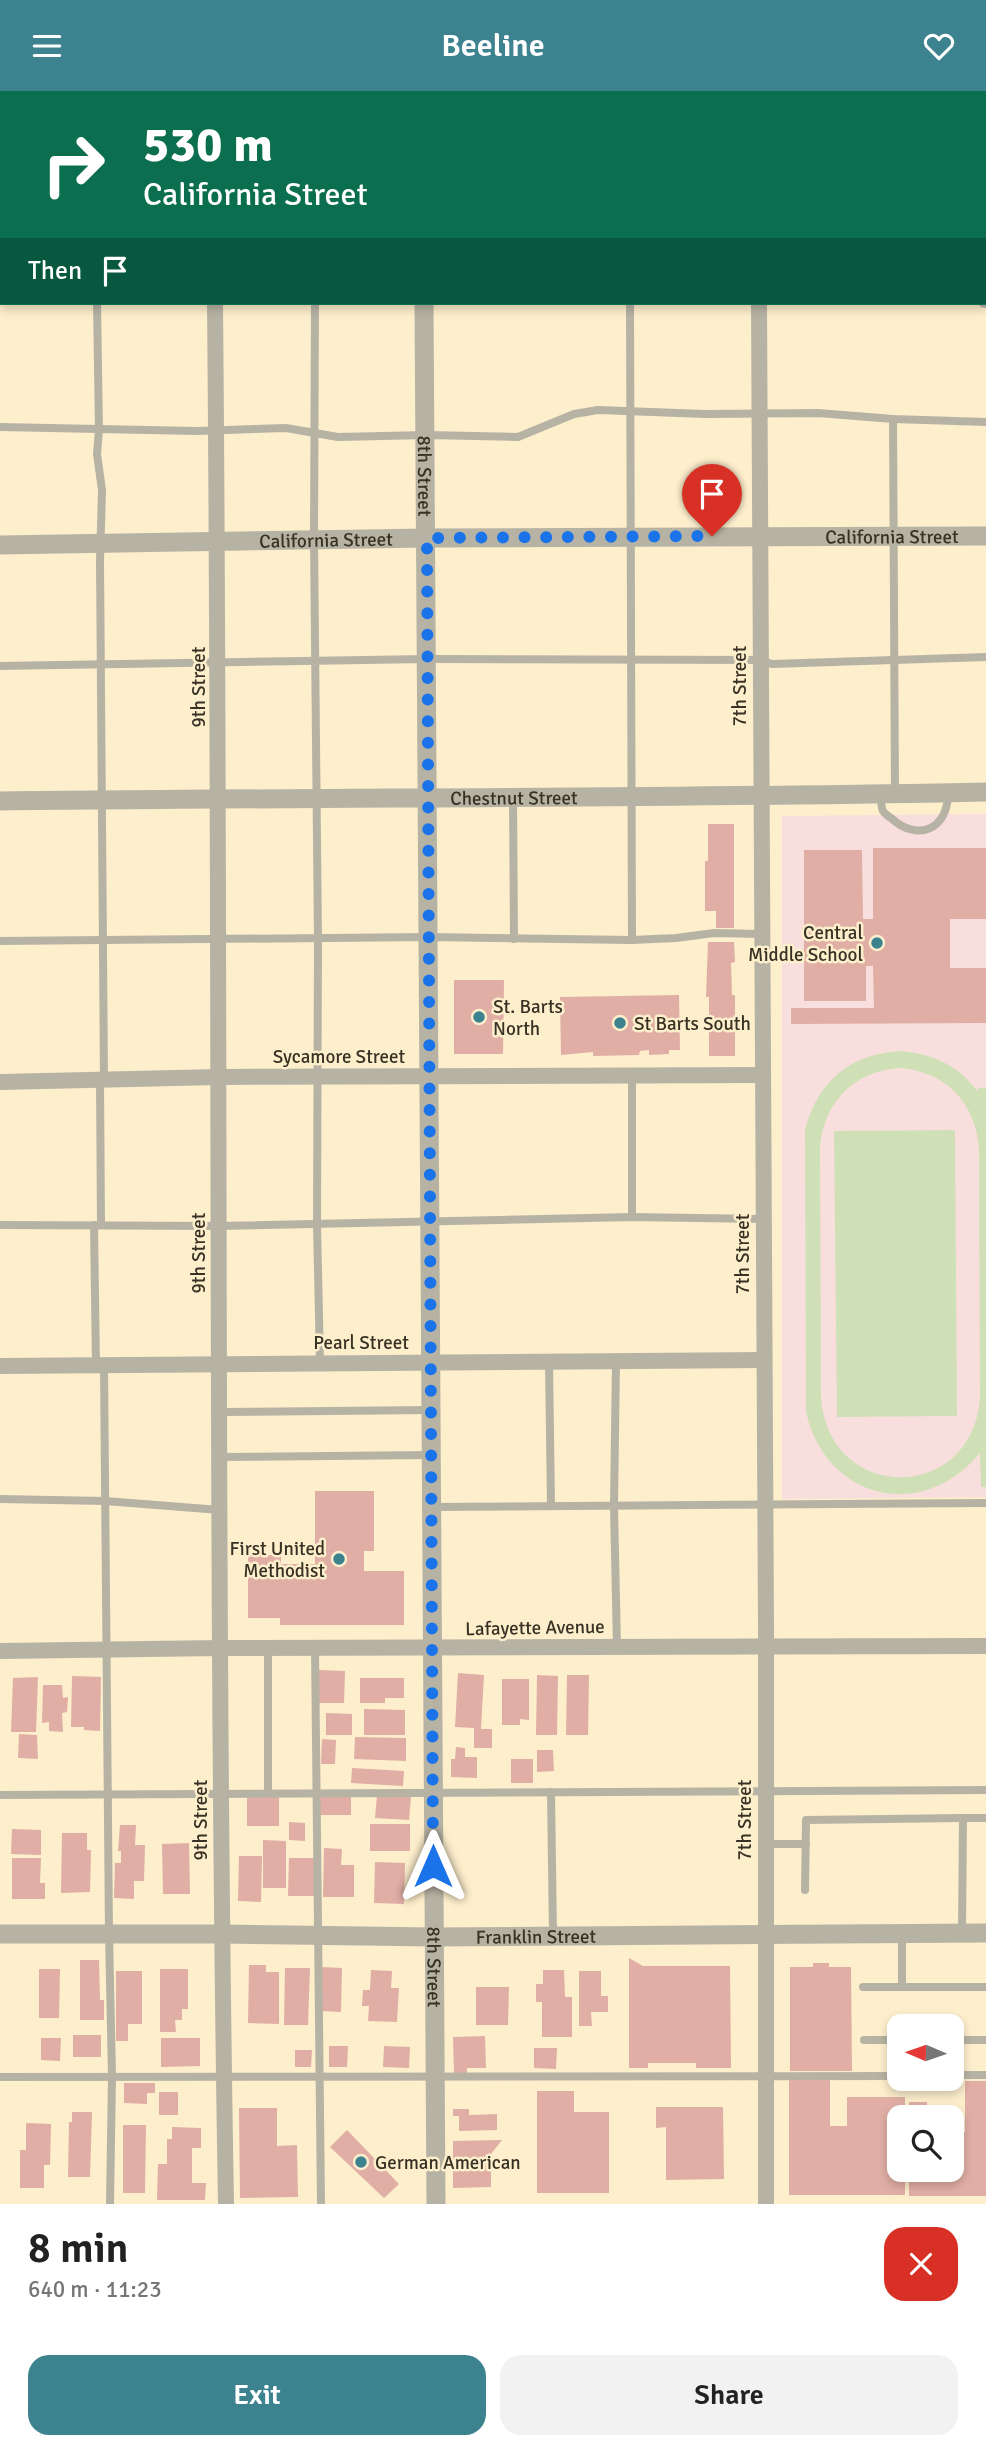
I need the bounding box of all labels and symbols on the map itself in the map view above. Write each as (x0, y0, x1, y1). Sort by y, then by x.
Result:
street label: 8th Street (412, 435, 436, 517)
pin (682, 464, 742, 536)
street label: California Street (825, 525, 959, 550)
street label: California Street (259, 528, 393, 554)
street label: 7th Street (728, 645, 752, 726)
street label: 9th Street (187, 646, 211, 727)
street label: Chestnut Street (450, 786, 578, 811)
place label: Central Middle School (748, 921, 863, 967)
marker: Central Middle School (869, 935, 885, 951)
place label: St. Barts North (493, 995, 563, 1041)
marker: St. Barts North (471, 1009, 487, 1025)
place label: St Barts South (634, 1012, 751, 1036)
marker: St Barts South (612, 1015, 628, 1031)
street label: Sycamore Street (273, 1045, 405, 1069)
street label: 9th Street (187, 1212, 211, 1293)
street label: 7th Street (731, 1213, 755, 1294)
street label: Pearl Street (313, 1331, 409, 1355)
place label: First United Methodist (230, 1537, 325, 1583)
marker: First United Methodist (331, 1551, 347, 1567)
street label: Lafayette Avenue (465, 1615, 605, 1641)
street label: 9th Street (189, 1779, 213, 1860)
street label: 7th Street (733, 1779, 757, 1860)
position arrow (396, 1829, 470, 1903)
street label: Franklin Street (476, 1925, 597, 1950)
street label: 8th Street (421, 1926, 446, 2008)
north arrow (887, 2014, 964, 2091)
place label: German American (375, 2151, 521, 2175)
marker: German American (353, 2154, 369, 2170)

